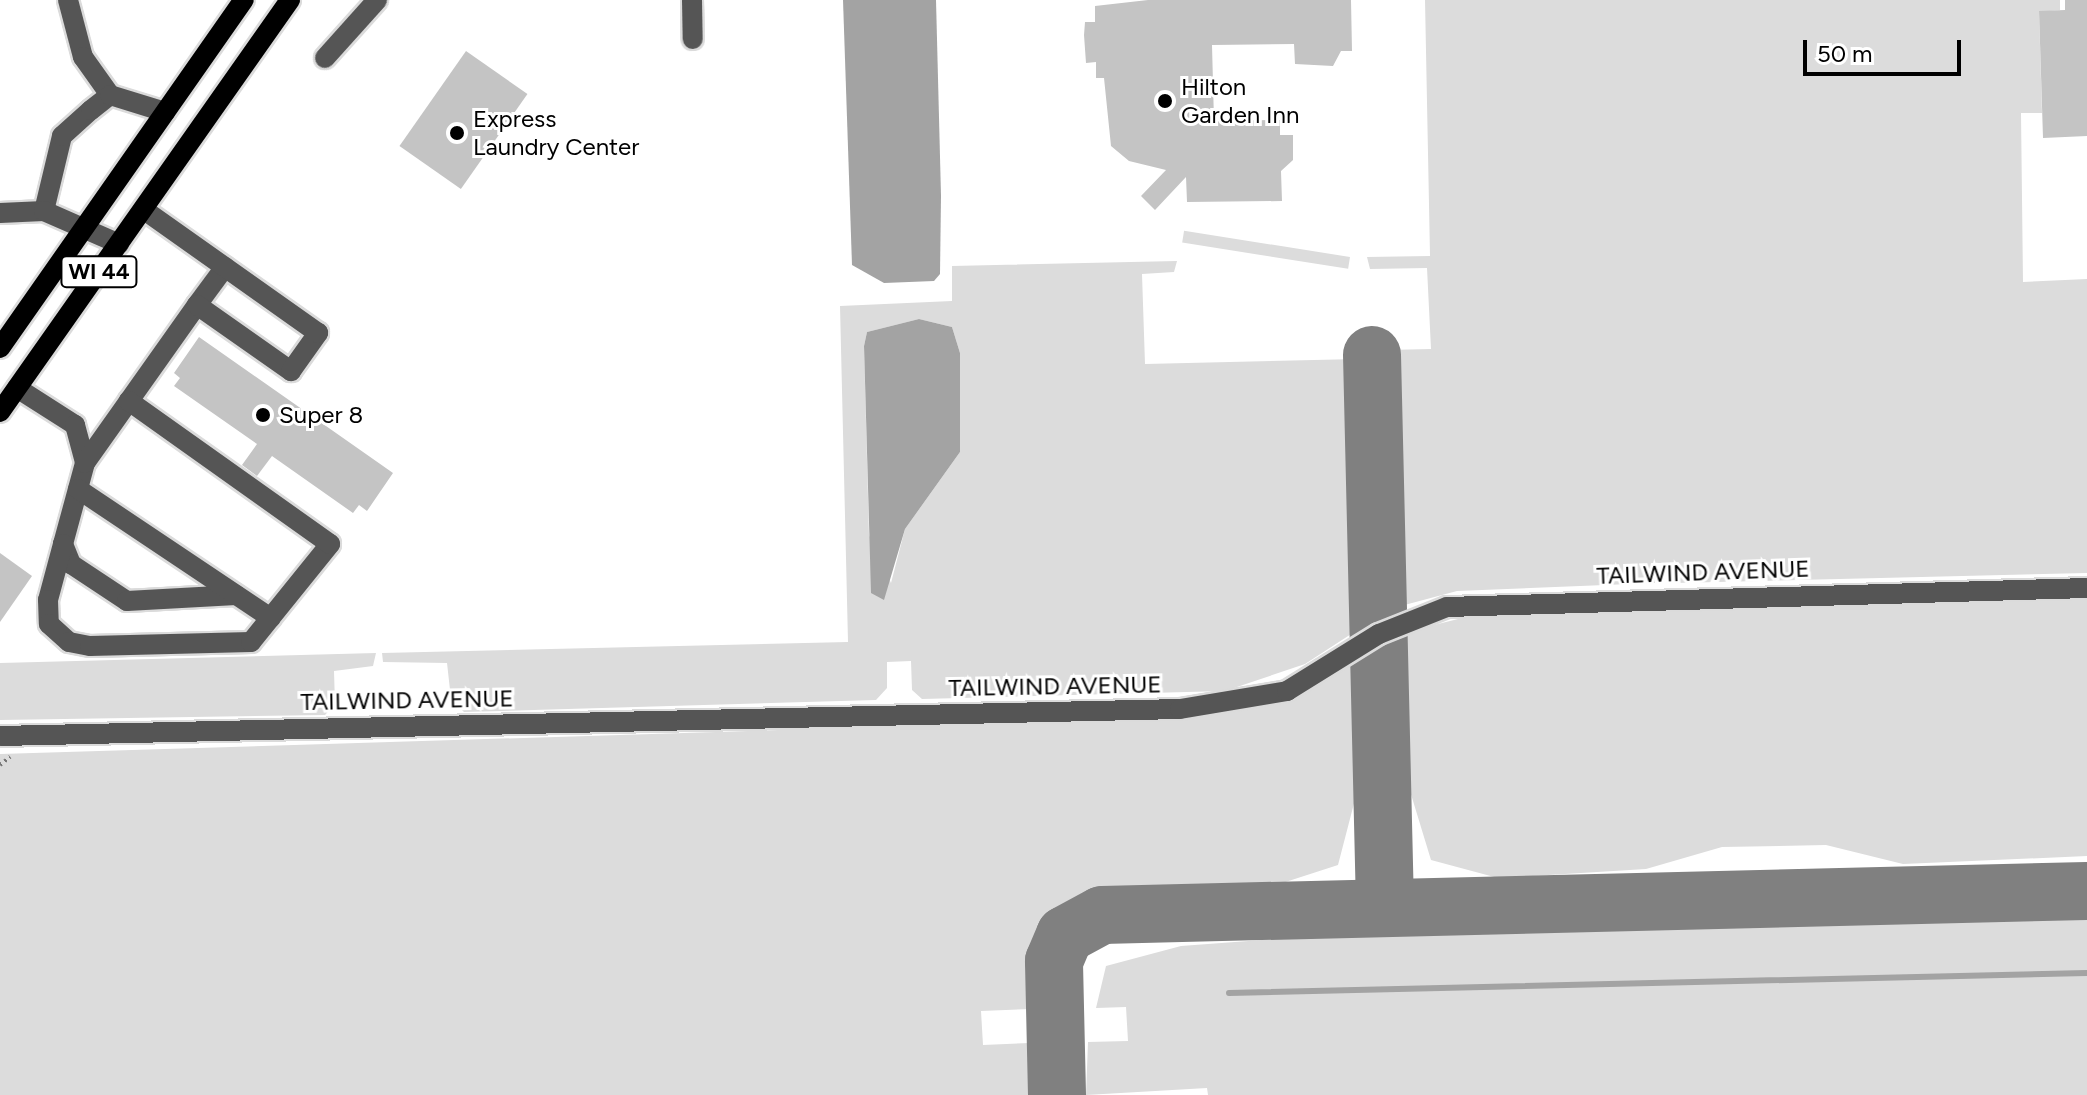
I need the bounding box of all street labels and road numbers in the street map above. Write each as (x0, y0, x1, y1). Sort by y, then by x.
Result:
road number: WI 44 (59, 254, 139, 290)
street label: TAILWIND AVENUE (1596, 554, 1810, 590)
street label: TAILWIND AVENUE (948, 670, 1162, 702)
street label: TAILWIND AVENUE (300, 684, 514, 716)

